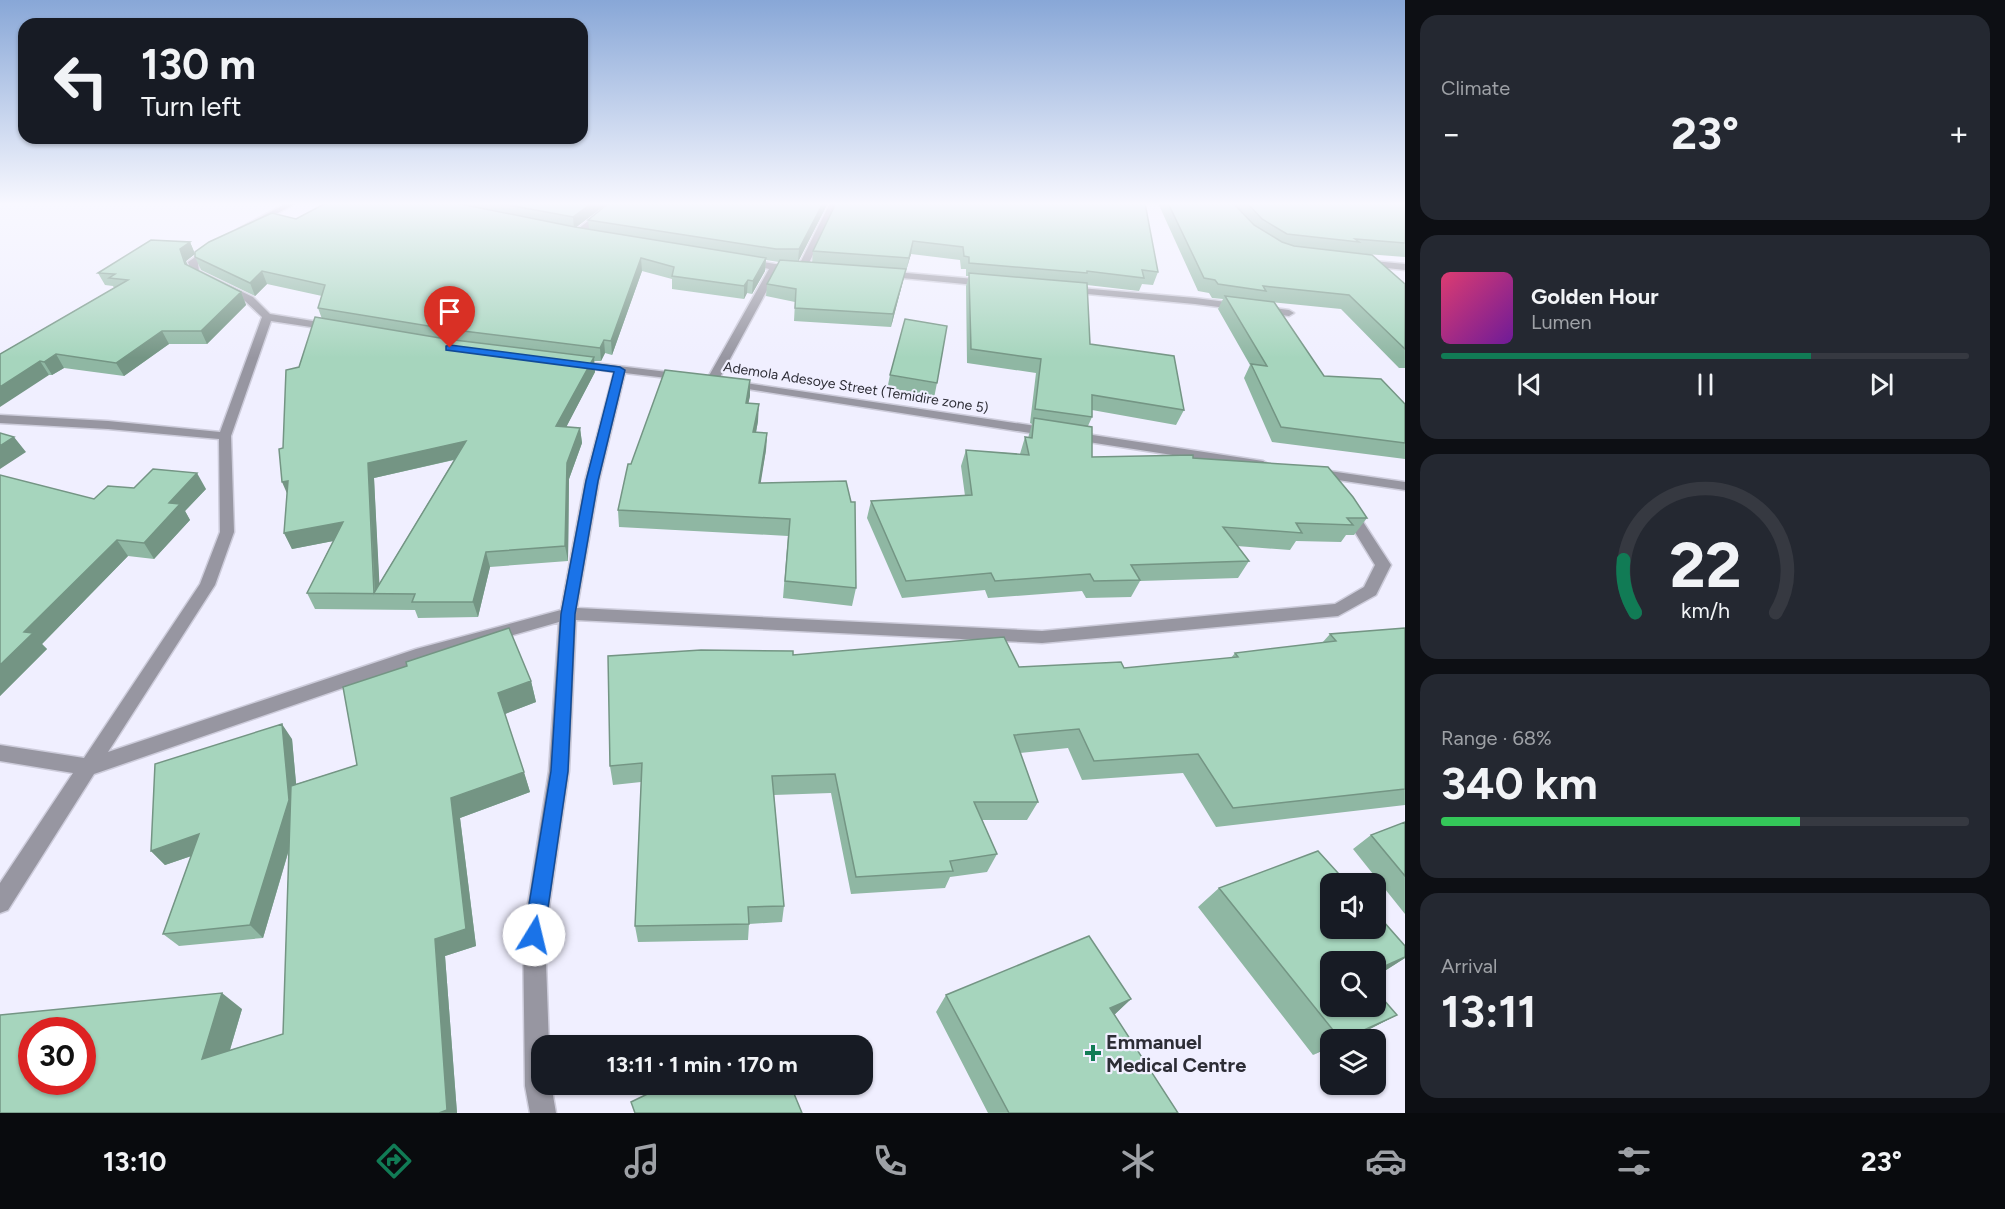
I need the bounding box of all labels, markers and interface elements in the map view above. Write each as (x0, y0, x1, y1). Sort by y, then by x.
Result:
text: 130 m (141, 39, 256, 90)
icon: left (42, 42, 120, 120)
text: Climate (1441, 76, 1510, 100)
text: Turn left (141, 90, 241, 123)
text: 23° (1671, 106, 1739, 160)
text: − (1441, 114, 1462, 153)
text: + (1948, 114, 1969, 153)
text: Golden Hour (1531, 283, 1659, 310)
pin (424, 286, 475, 348)
icon: arrive (433, 295, 466, 328)
text: Lumen (1531, 310, 1592, 334)
street label: Ademola Adesoye Street (Temidire zone 5) (722, 358, 990, 417)
icon: previous (1513, 368, 1546, 401)
icon: pause (1689, 368, 1722, 401)
icon: next (1865, 368, 1898, 401)
text: 22 (1669, 529, 1741, 604)
text: km/h (1681, 599, 1729, 624)
text: Range · 68% (1441, 726, 1552, 750)
text: 340 km (1441, 756, 1598, 810)
map controls (1320, 873, 1386, 1095)
button: sound (1320, 873, 1386, 939)
position arrow (502, 903, 566, 967)
button: search (1320, 951, 1386, 1017)
text: Arrival (1441, 954, 1497, 978)
text: 13:11 (1441, 984, 1537, 1038)
speed limit sign: 30 (18, 1017, 96, 1095)
button: layers (1320, 1029, 1386, 1095)
place label: Emmanuel Medical Centre (1106, 1030, 1246, 1077)
marker: Emmanuel Medical Centre (1084, 1044, 1102, 1062)
text: 13:11 · 1 min · 170 m (606, 1051, 798, 1078)
icon: directions (373, 1140, 415, 1182)
icon: music (621, 1140, 663, 1182)
icon: phone (869, 1140, 911, 1182)
icon: climate (1117, 1140, 1159, 1182)
icon: car (1365, 1140, 1407, 1182)
icon: filters (1613, 1140, 1655, 1182)
text: 13:10 (103, 1145, 166, 1178)
text: 23° (1861, 1145, 1902, 1178)

